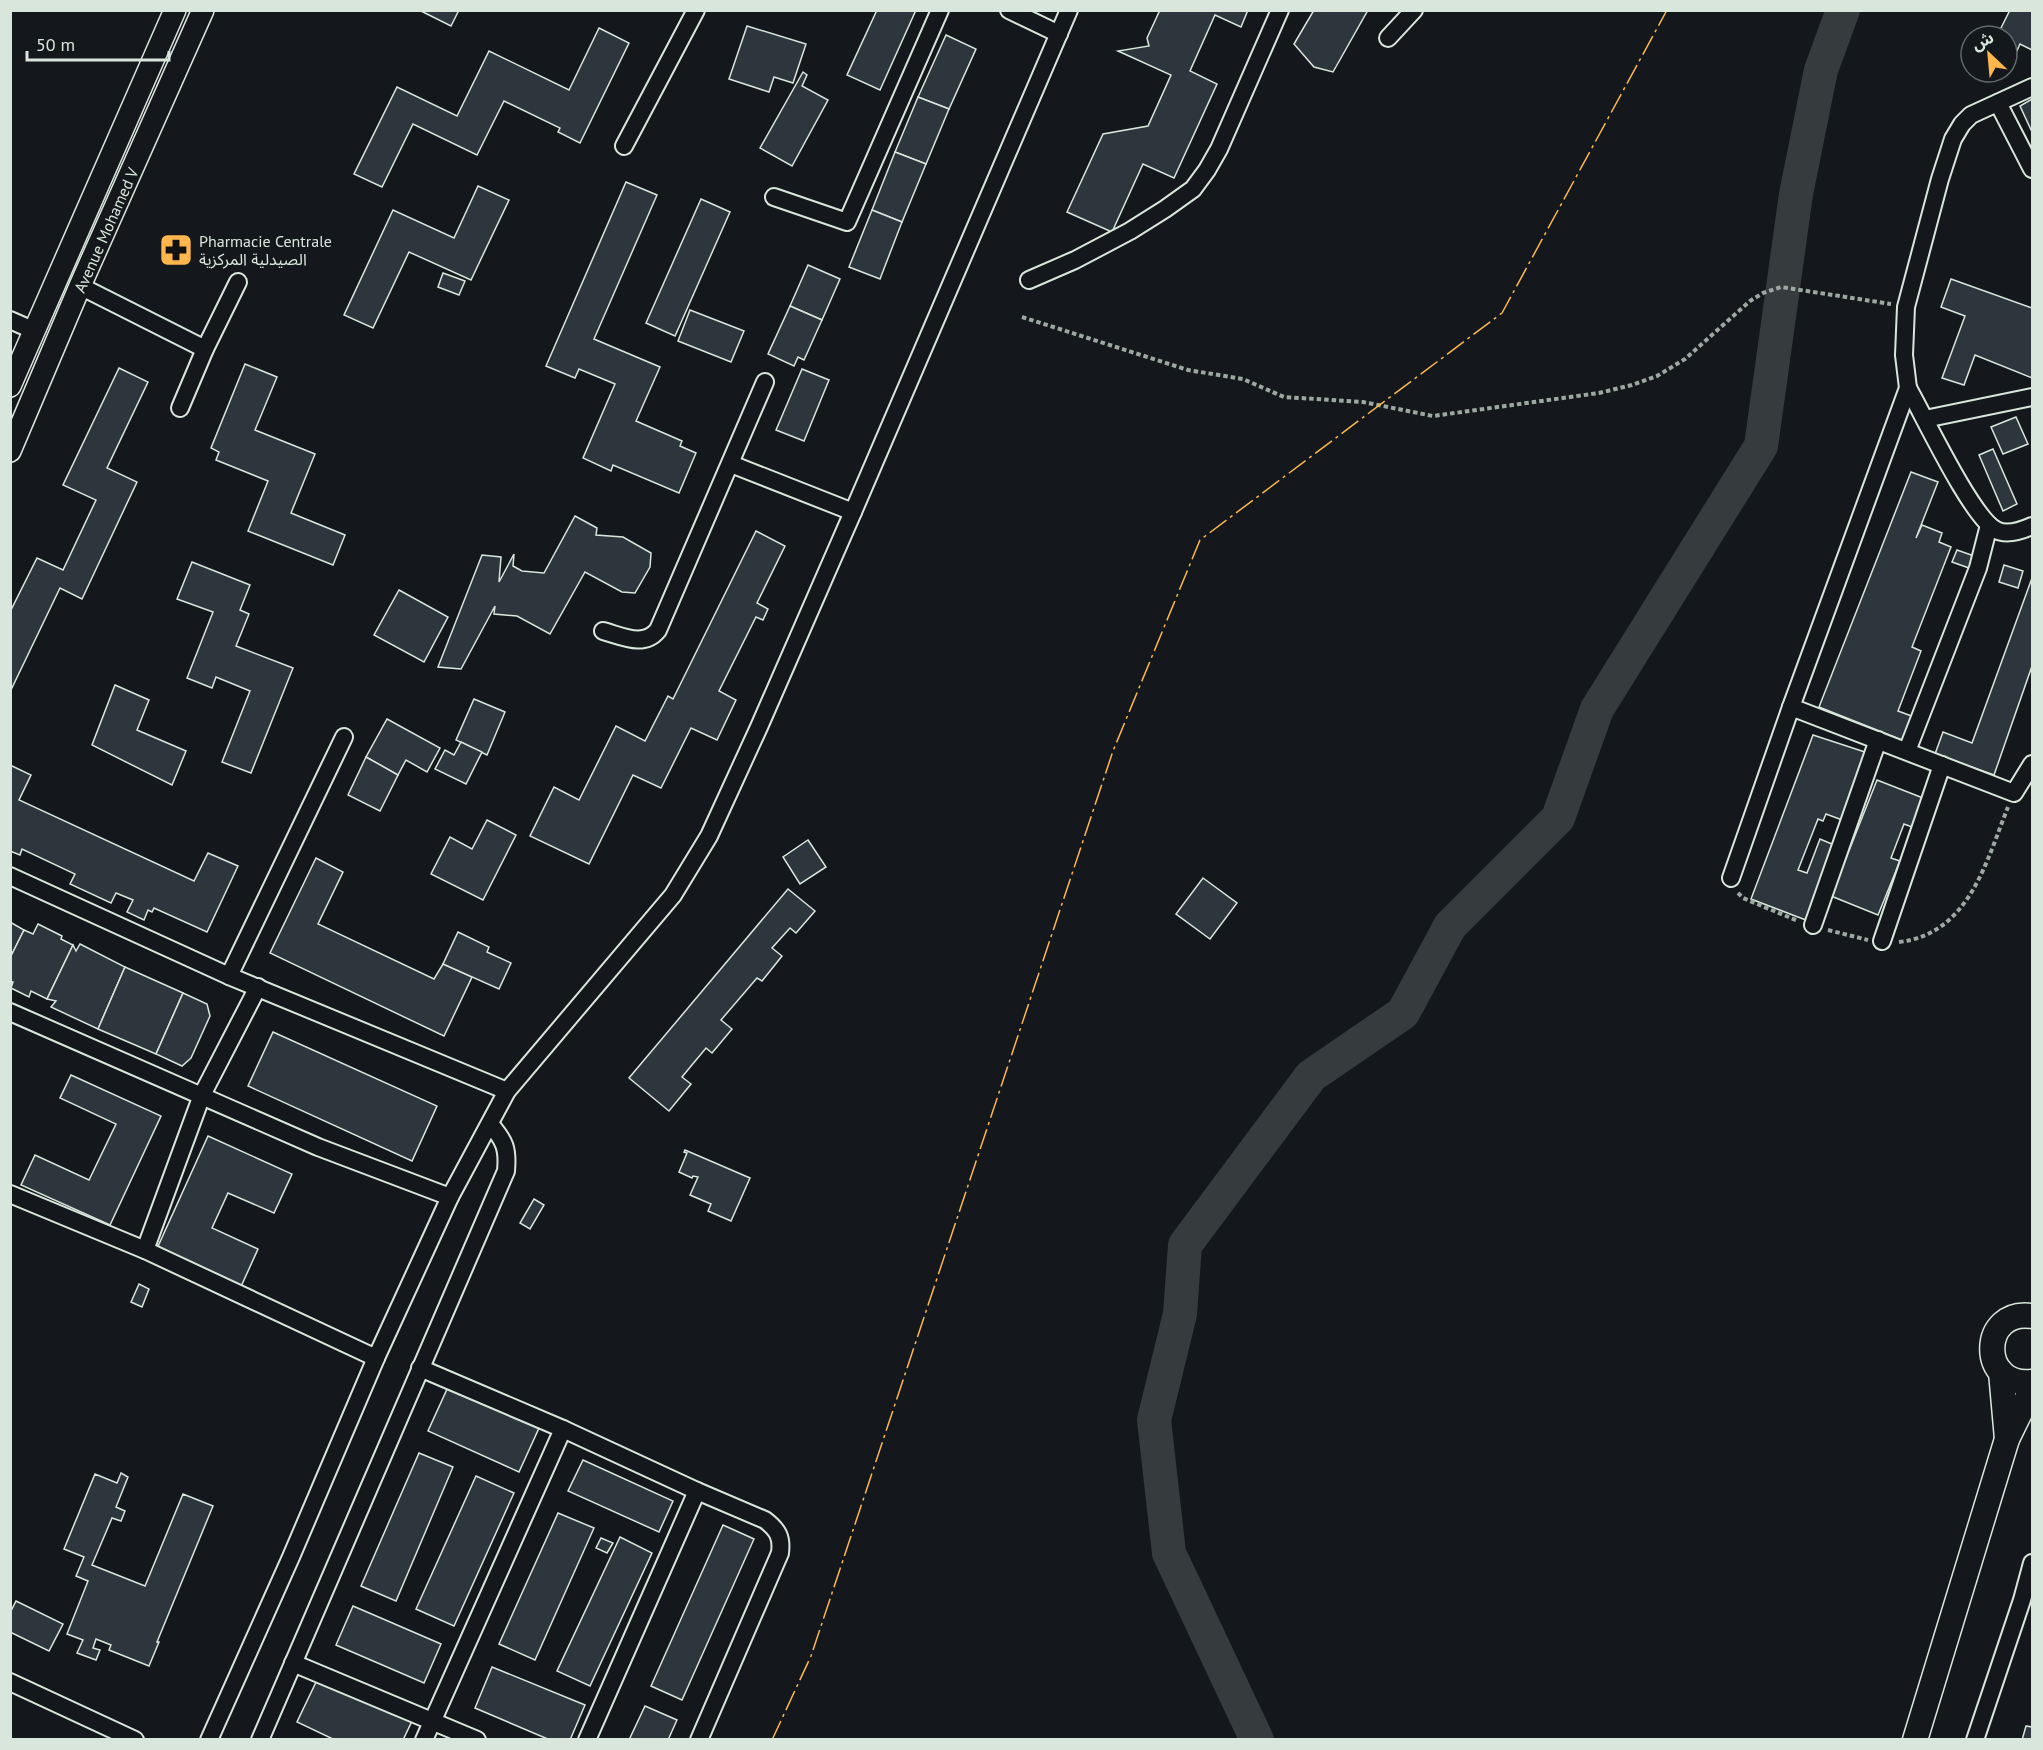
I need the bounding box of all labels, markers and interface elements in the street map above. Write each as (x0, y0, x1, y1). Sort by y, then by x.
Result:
scale bar (27, 24, 170, 62)
north arrow (1959, 24, 2019, 84)
text: ش (1968, 27, 1997, 54)
text: 50 m (36, 33, 75, 56)
street label: Avenue Mohamed V (69, 164, 143, 296)
place label: Pharmacie Centrale الصيدلية المركزية (199, 231, 332, 269)
pharmacy icon: Pharmacie Centrale الصيدلية المركزية (158, 232, 194, 268)

